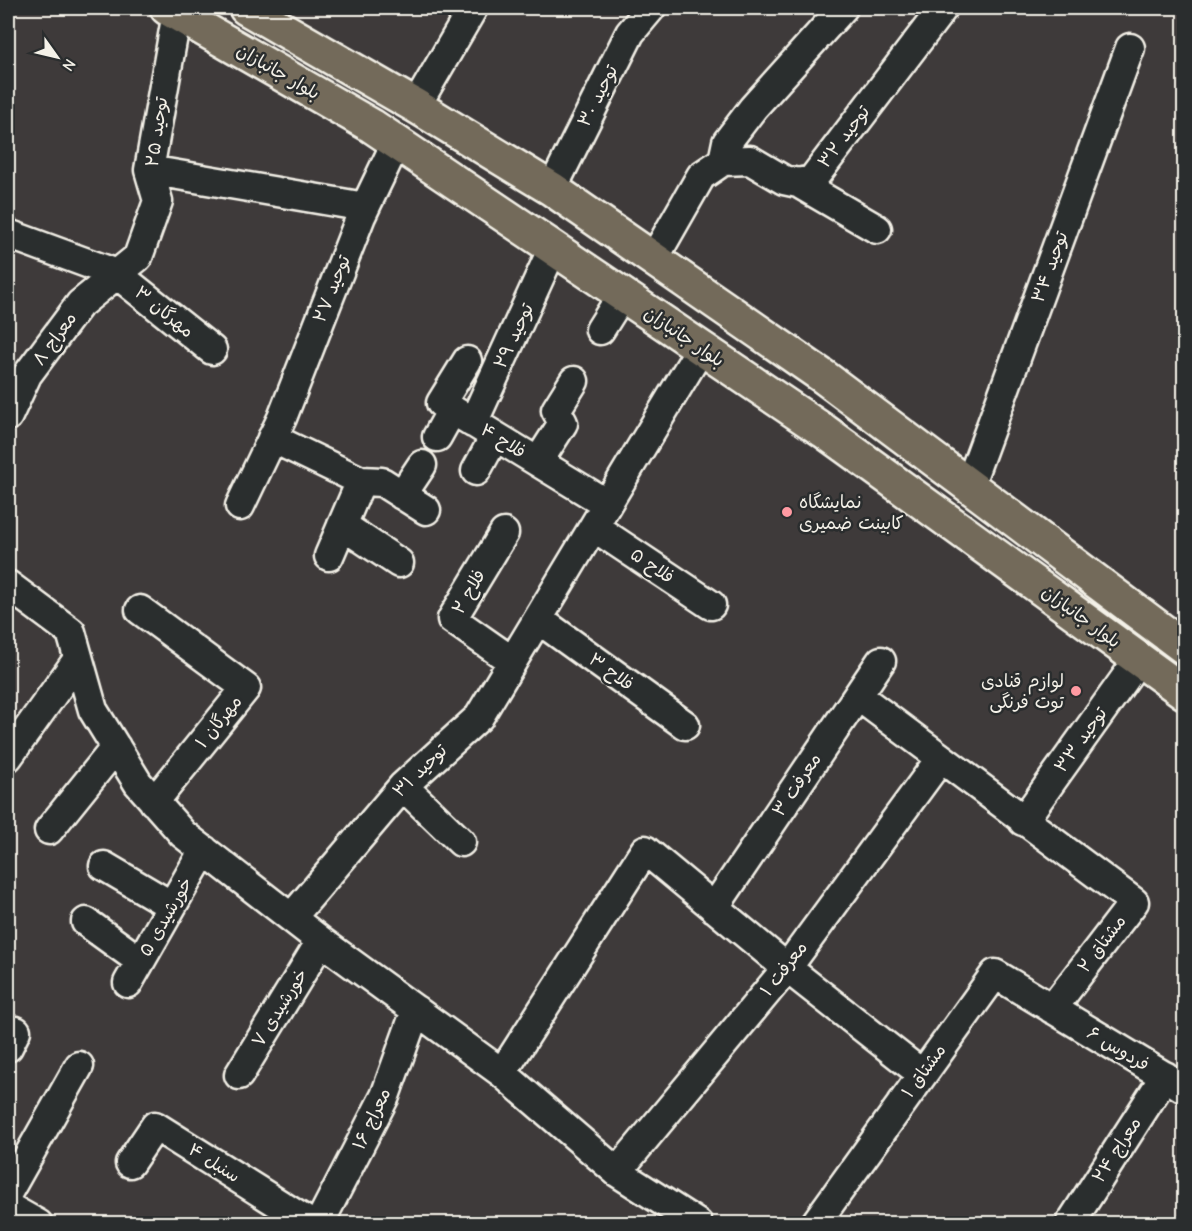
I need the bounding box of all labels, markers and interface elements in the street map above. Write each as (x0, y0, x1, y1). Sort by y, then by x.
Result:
north arrow (27, 27, 87, 87)
street label: بلوار جانبازان (233, 40, 323, 104)
text: N (58, 55, 79, 74)
street label: توحید ۳۰ (574, 61, 623, 130)
street label: توحید ۲۵ (142, 95, 172, 168)
street label: توحید ۳۲ (814, 101, 875, 172)
street label: توحید ۳۴ (1027, 228, 1073, 305)
street label: توحید ۲۷ (309, 252, 355, 326)
street label: مهرگان ۳ (130, 282, 198, 342)
street label: توحید ۲۹ (490, 299, 538, 372)
street label: بلوار جانبازان (640, 302, 728, 372)
street label: معراج ۸ (29, 308, 82, 370)
street label: فلاح ۴ (476, 419, 529, 464)
place label: نمایشگاه کابینت ضمیری (799, 492, 904, 534)
marker: نمایشگاه کابینت ضمیری (780, 505, 794, 519)
street label: فلاح ۵ (626, 544, 678, 589)
street label: فلاح ۲ (448, 566, 491, 618)
street label: بلوار جانبازان (1037, 581, 1125, 653)
street label: فلاح ۳ (584, 649, 638, 696)
place label: لوازم قنادی توت فرنگی (981, 671, 1065, 713)
marker: لوازم قنادی توت فرنگی (1069, 684, 1083, 698)
street label: مهرگان ۱ (191, 691, 247, 753)
street label: توحید ۳۳ (1050, 703, 1112, 777)
street label: توحید ۳۱ (389, 740, 452, 802)
street label: معرفت ۳ (768, 749, 826, 821)
street label: خورشیدی ۵ (135, 874, 197, 960)
street label: مشتاق ۲ (1073, 911, 1131, 977)
street label: معرفت ۱ (756, 937, 812, 1001)
street label: خورشیدی ۷ (248, 965, 312, 1051)
street label: فردوس ۶ (1083, 1022, 1153, 1076)
street label: مشتاق ۱ (897, 1040, 951, 1102)
street label: معراج ۱۶ (349, 1085, 396, 1154)
street label: معراج ۲۴ (1088, 1113, 1147, 1187)
street label: سنبل ۴ (184, 1139, 244, 1187)

